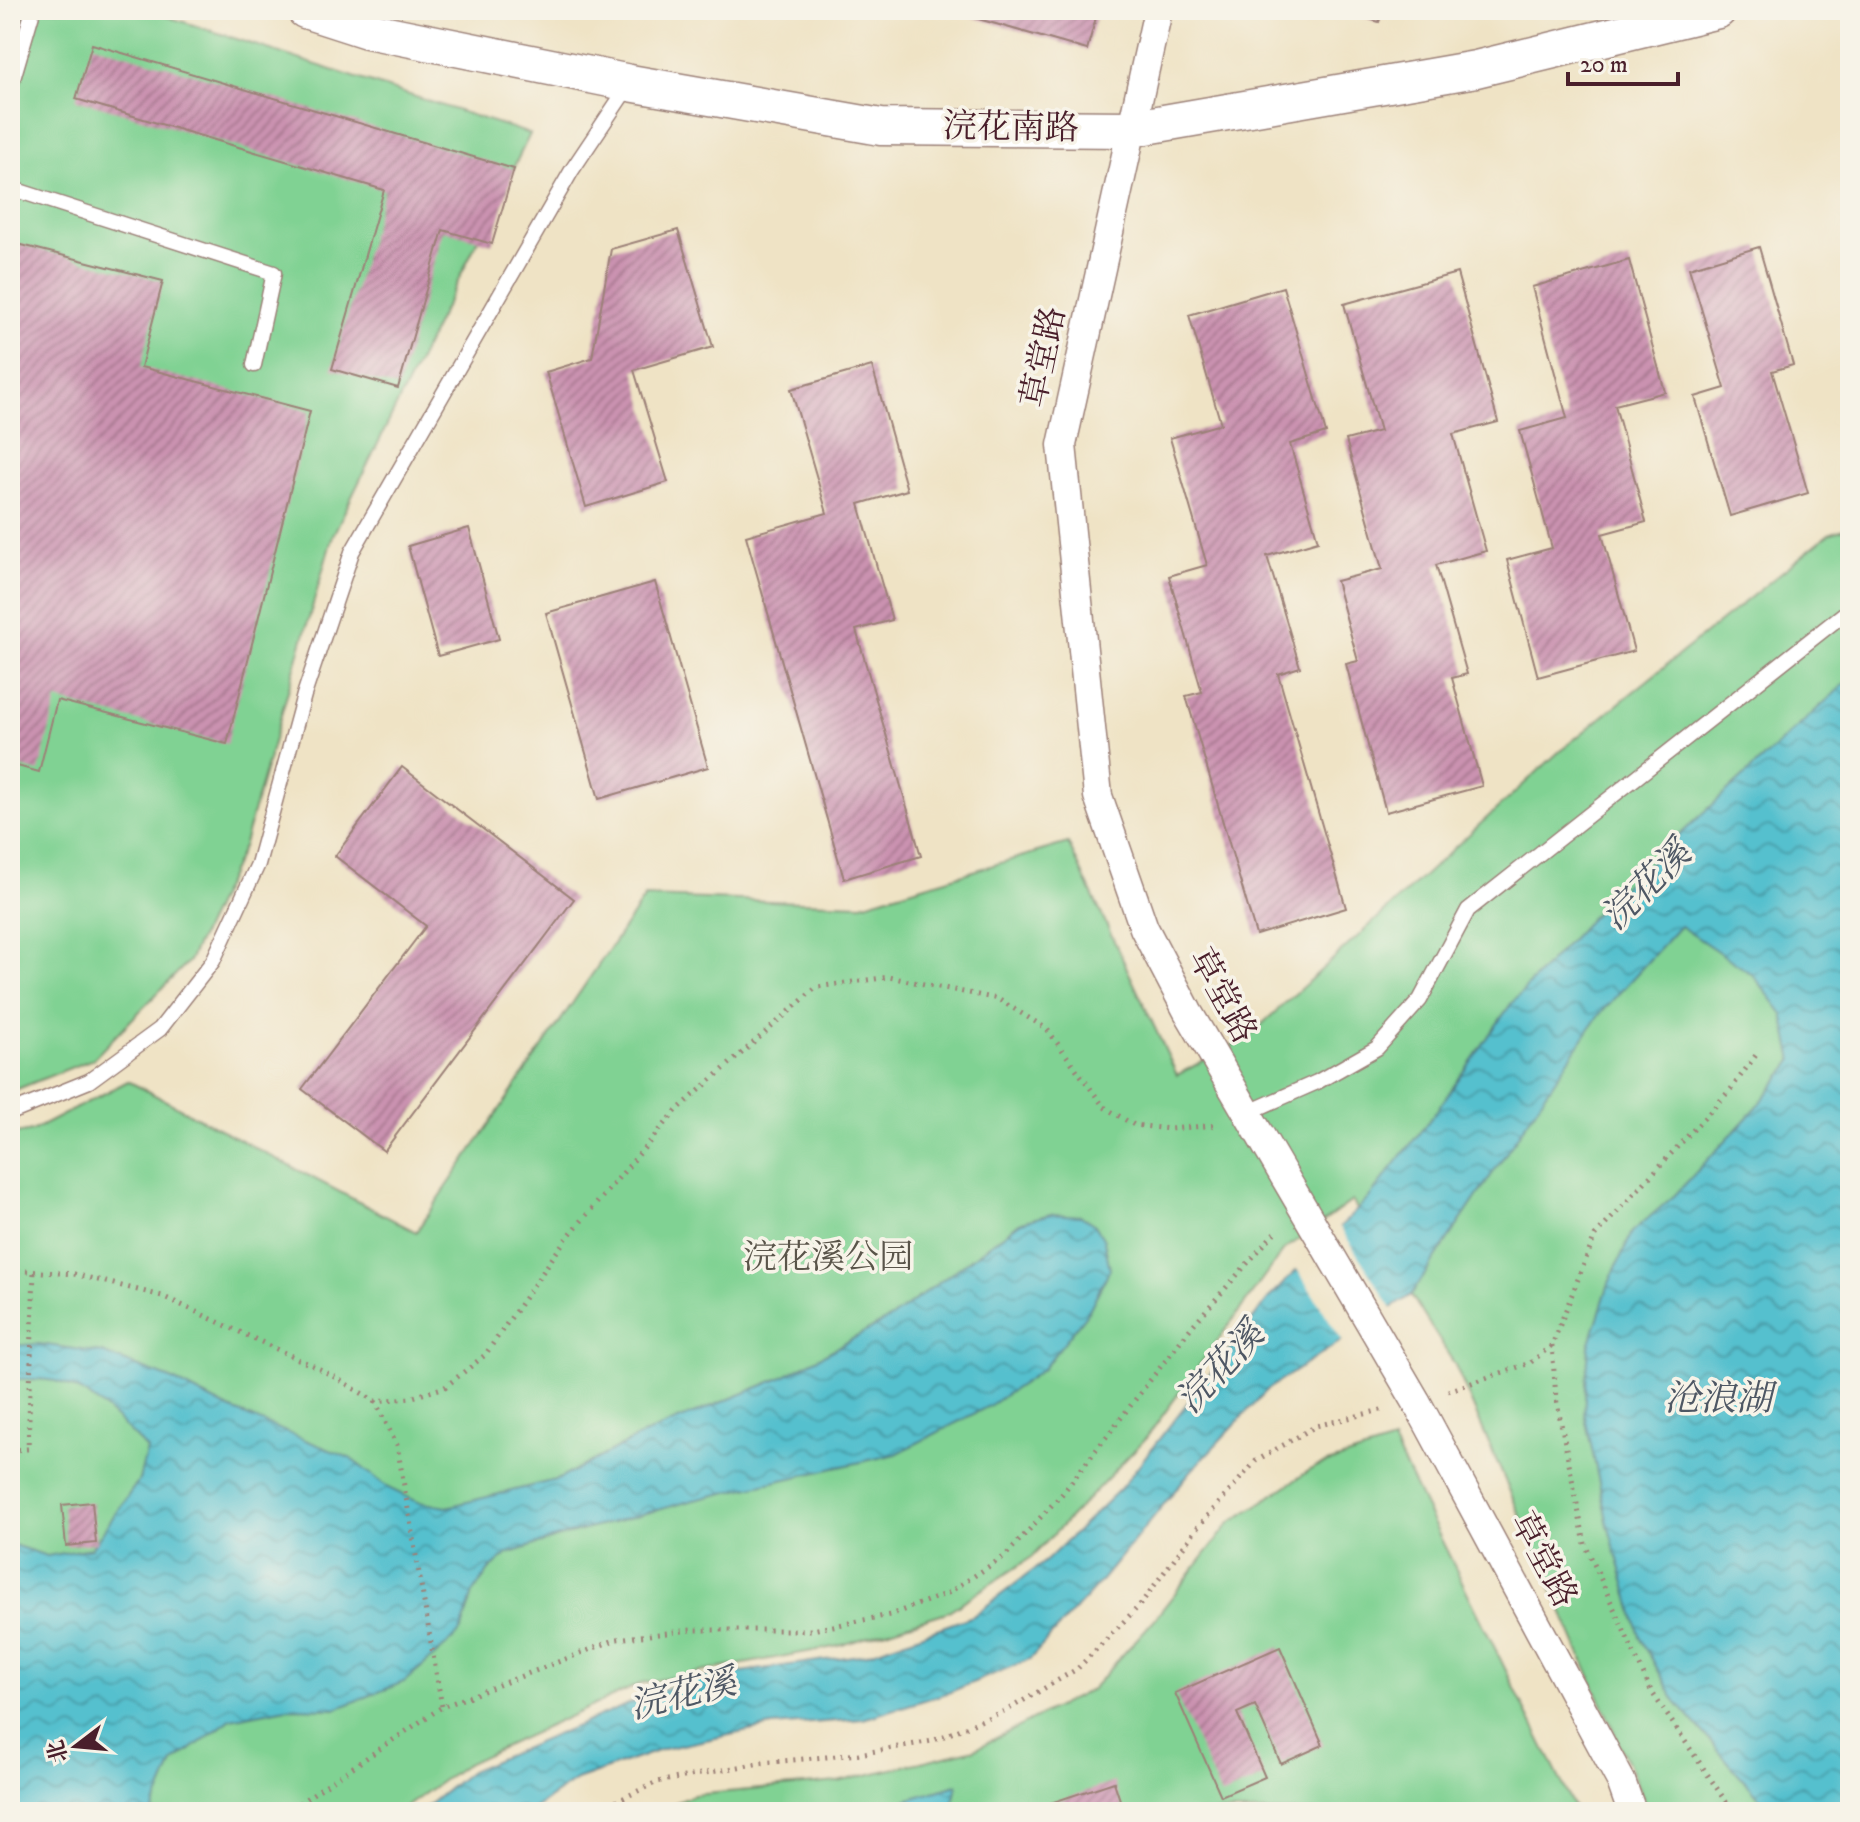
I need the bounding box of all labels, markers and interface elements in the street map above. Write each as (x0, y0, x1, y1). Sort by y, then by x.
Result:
scale bar (1568, 36, 1678, 86)
text: 20 m (1580, 50, 1628, 80)
street label: 浣花南路 (943, 106, 1079, 150)
street label: 草堂路 (1013, 303, 1075, 411)
water label: 浣花溪 (1593, 829, 1704, 940)
street label: 草堂路 (1179, 941, 1265, 1051)
park label: 浣花溪公园 (743, 1237, 913, 1279)
water label: 浣花溪 (1168, 1310, 1277, 1423)
water label: 沧浪湖 (1664, 1377, 1778, 1422)
street label: 草堂路 (1501, 1505, 1585, 1615)
water label: 浣花溪 (625, 1659, 745, 1730)
north arrow (36, 1706, 116, 1786)
text: 北 (42, 1737, 74, 1765)

